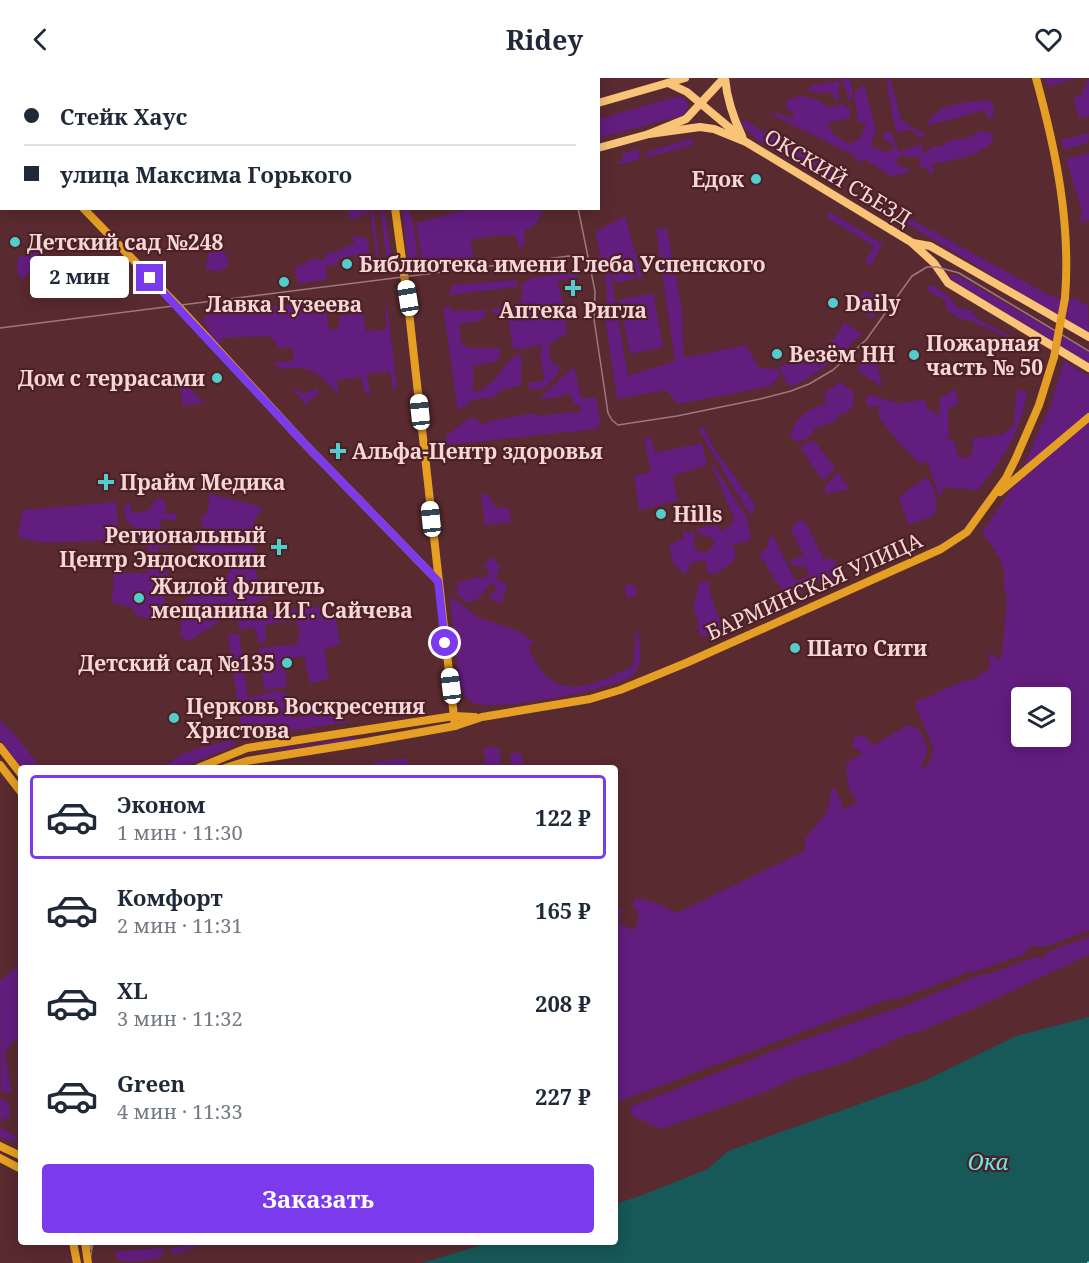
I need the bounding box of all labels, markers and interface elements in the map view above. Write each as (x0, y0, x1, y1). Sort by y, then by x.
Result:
text: Ridey (506, 21, 583, 58)
icon: back (24, 23, 57, 56)
icon: heart (1032, 23, 1065, 56)
text: Стейк Хаус (60, 101, 187, 131)
street label: ОКСКИЙ СЪЕЗД (759, 122, 917, 232)
text: улица Максима Горького (60, 159, 352, 189)
place label: Едок (691, 165, 745, 193)
marker: Едок (749, 172, 763, 186)
place label: Детский сад №248 (27, 228, 224, 256)
marker: Детский сад №248 (8, 235, 22, 249)
place label: Библиотека имени Глеба Успенского (359, 250, 766, 278)
callout: 2 мин (30, 257, 129, 299)
marker: Библиотека имени Глеба Успенского (340, 257, 354, 271)
text: 2 мин (49, 263, 110, 290)
route end (136, 264, 163, 291)
marker: Лавка Гузеева (277, 275, 291, 289)
car (396, 279, 420, 317)
marker: Аптека Ригла (566, 281, 580, 295)
place label: Daily (845, 289, 901, 317)
place label: Лавка Гузеева (206, 290, 362, 318)
place label: Аптека Ригла (499, 296, 647, 324)
marker: Daily (826, 296, 840, 310)
place label: Пожарная часть № 50 (926, 329, 1043, 381)
place label: Везём НН (789, 340, 895, 368)
marker: Везём НН (770, 347, 784, 361)
marker: Пожарная часть № 50 (907, 348, 921, 362)
place label: Дом с террасами (18, 364, 205, 392)
marker: Дом с террасами (210, 371, 224, 385)
car (409, 393, 431, 431)
place label: Альфа-Центр здоровья (352, 437, 603, 465)
marker: Альфа-Центр здоровья (329, 442, 347, 460)
place label: Прайм Медика (120, 468, 286, 496)
marker: Прайм Медика (97, 473, 115, 491)
car (420, 500, 442, 538)
place label: Hills (673, 500, 722, 528)
marker: Hills (654, 507, 668, 521)
place label: Региональный Центр Эндоскопии (59, 521, 266, 573)
street label: БАРМИНСКАЯ УЛИЦА (702, 526, 927, 646)
marker: Региональный Центр Эндоскопии (270, 538, 288, 556)
place label: Жилой флигель мещанина И.Г. Сайчева (151, 572, 413, 624)
marker: Жилой флигель мещанина И.Г. Сайчева (132, 591, 146, 605)
route start (431, 629, 458, 656)
place label: Шато Сити (807, 634, 927, 662)
marker: Шато Сити (788, 641, 802, 655)
place label: Детский сад №135 (79, 649, 275, 677)
marker: Детский сад №135 (280, 656, 294, 670)
car (440, 667, 462, 705)
map controls (1011, 687, 1071, 747)
button: layers (1011, 687, 1071, 747)
place label: Церковь Воскресения Христова (186, 692, 425, 744)
marker: Церковь Воскресения Христова (167, 711, 181, 725)
text: Эконом (117, 789, 205, 819)
icon: car (45, 790, 99, 844)
text: 122 ₽ (535, 802, 591, 832)
text: 1 мин · 11:30 (117, 819, 243, 846)
text: Комфорт (117, 882, 223, 912)
icon: car (45, 883, 99, 937)
text: 165 ₽ (535, 895, 591, 925)
text: 2 мин · 11:31 (117, 912, 243, 939)
text: XL (117, 975, 148, 1005)
icon: car (45, 976, 99, 1030)
text: 208 ₽ (535, 988, 591, 1018)
text: 3 мин · 11:32 (117, 1005, 243, 1032)
text: Green (117, 1068, 185, 1098)
icon: car (45, 1069, 99, 1123)
text: 227 ₽ (535, 1081, 591, 1111)
text: 4 мин · 11:33 (117, 1098, 243, 1125)
water label: Ока (967, 1146, 1009, 1176)
button: Заказать (42, 1164, 594, 1233)

